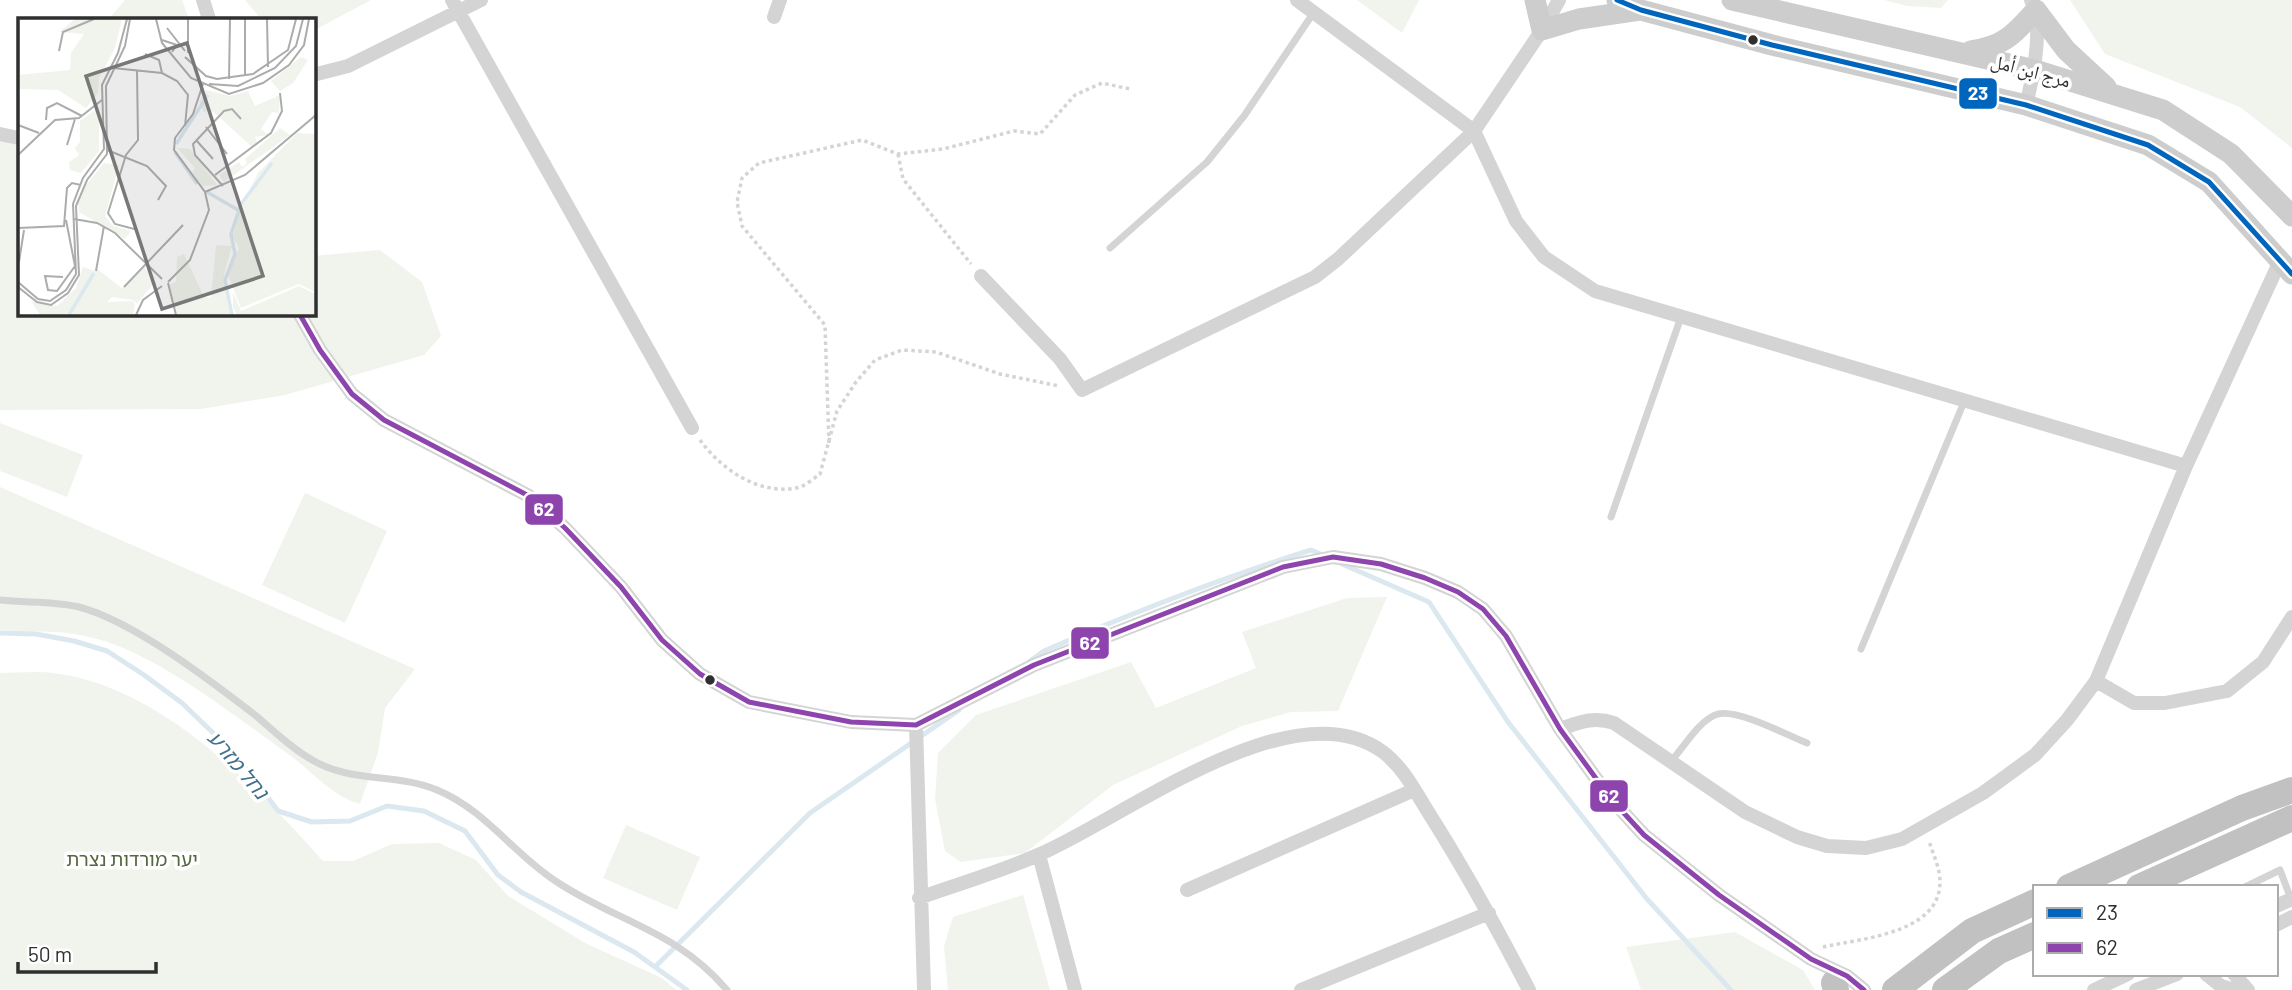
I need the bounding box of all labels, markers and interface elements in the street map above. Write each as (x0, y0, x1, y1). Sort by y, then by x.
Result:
inset map (18, 18, 315, 315)
unlabelled marker (1746, 33, 1760, 47)
street label: مرج ابن أمل (1988, 48, 2073, 93)
line badge: 23 (1958, 77, 1998, 110)
text: 23 (1968, 81, 1988, 104)
line badge: 62 (524, 493, 564, 526)
text: 62 (534, 497, 554, 520)
line badge: 62 (1070, 626, 1110, 660)
text: 62 (1080, 631, 1100, 654)
unlabelled marker (703, 673, 717, 687)
water label: נחל מזרע (203, 725, 276, 805)
line badge: 62 (1589, 779, 1629, 813)
text: 62 (1599, 784, 1619, 807)
park label: יער מורדות נצרת (66, 847, 198, 870)
legend (2033, 885, 2278, 976)
text: 23 (2096, 899, 2118, 924)
scale bar (18, 930, 156, 974)
text: 62 (2096, 934, 2118, 959)
text: 50 m (28, 941, 72, 966)

